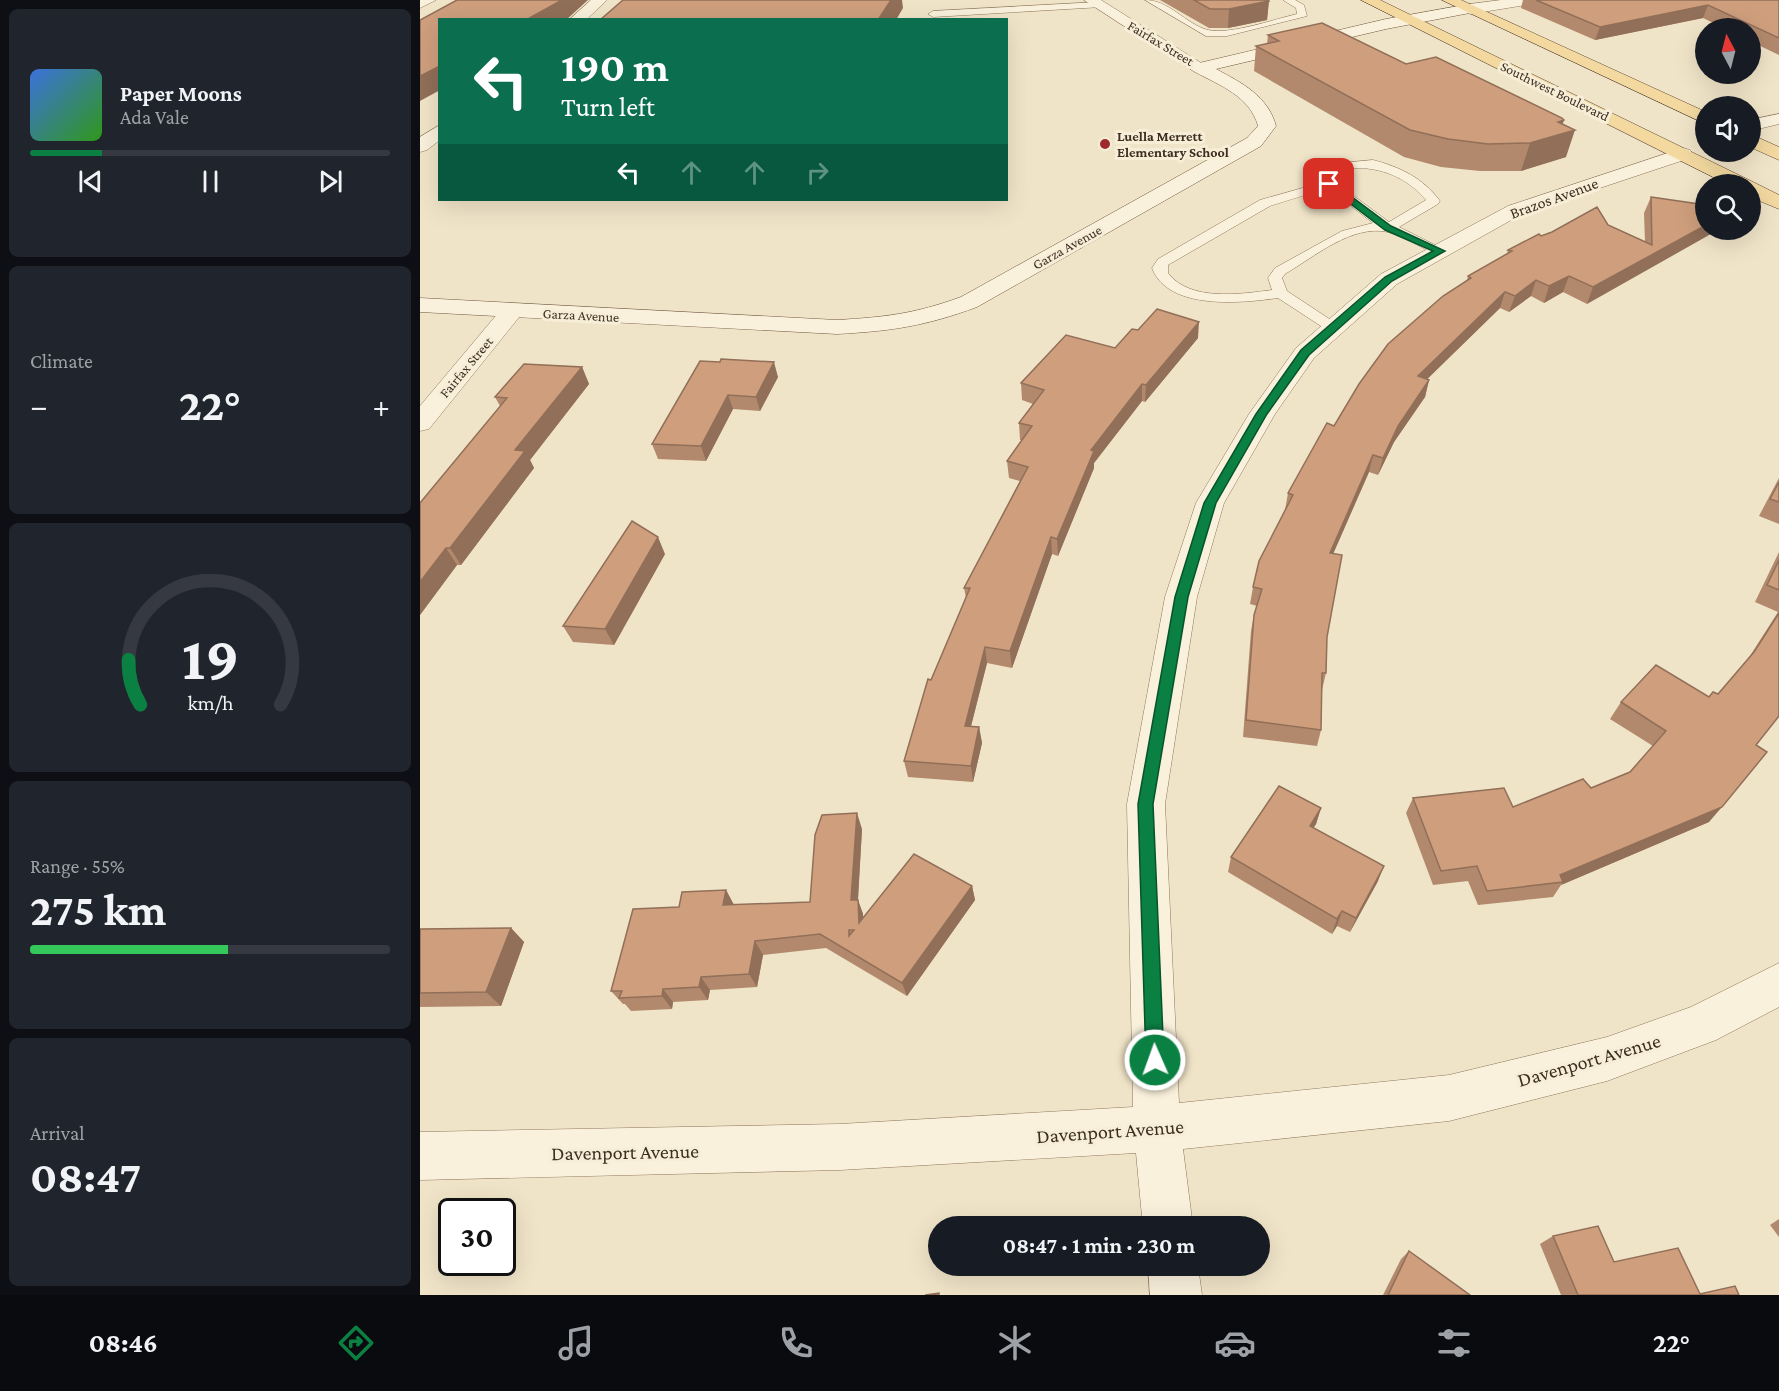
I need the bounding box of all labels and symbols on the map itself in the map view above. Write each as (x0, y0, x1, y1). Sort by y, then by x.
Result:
street label: Fairfax Street (1125, 17, 1197, 69)
north arrow (1695, 18, 1761, 84)
street label: Southwest Boulevard (1498, 58, 1612, 125)
place label: Luella Merrett Elementary School (1117, 128, 1229, 160)
marker: Luella Merrett Elementary School (1098, 137, 1112, 151)
pin (1303, 158, 1354, 209)
street label: Brazos Avenue (1508, 174, 1600, 222)
street label: Garza Avenue (1030, 221, 1104, 273)
street label: Garza Avenue (542, 305, 620, 325)
street label: Fairfax Street (436, 333, 496, 401)
position arrow (1123, 1028, 1187, 1092)
street label: Davenport Avenue (1515, 1029, 1664, 1092)
street label: Davenport Avenue (1035, 1115, 1185, 1148)
street label: Davenport Avenue (551, 1140, 699, 1165)
speed limit sign: 30 (438, 1198, 516, 1276)

